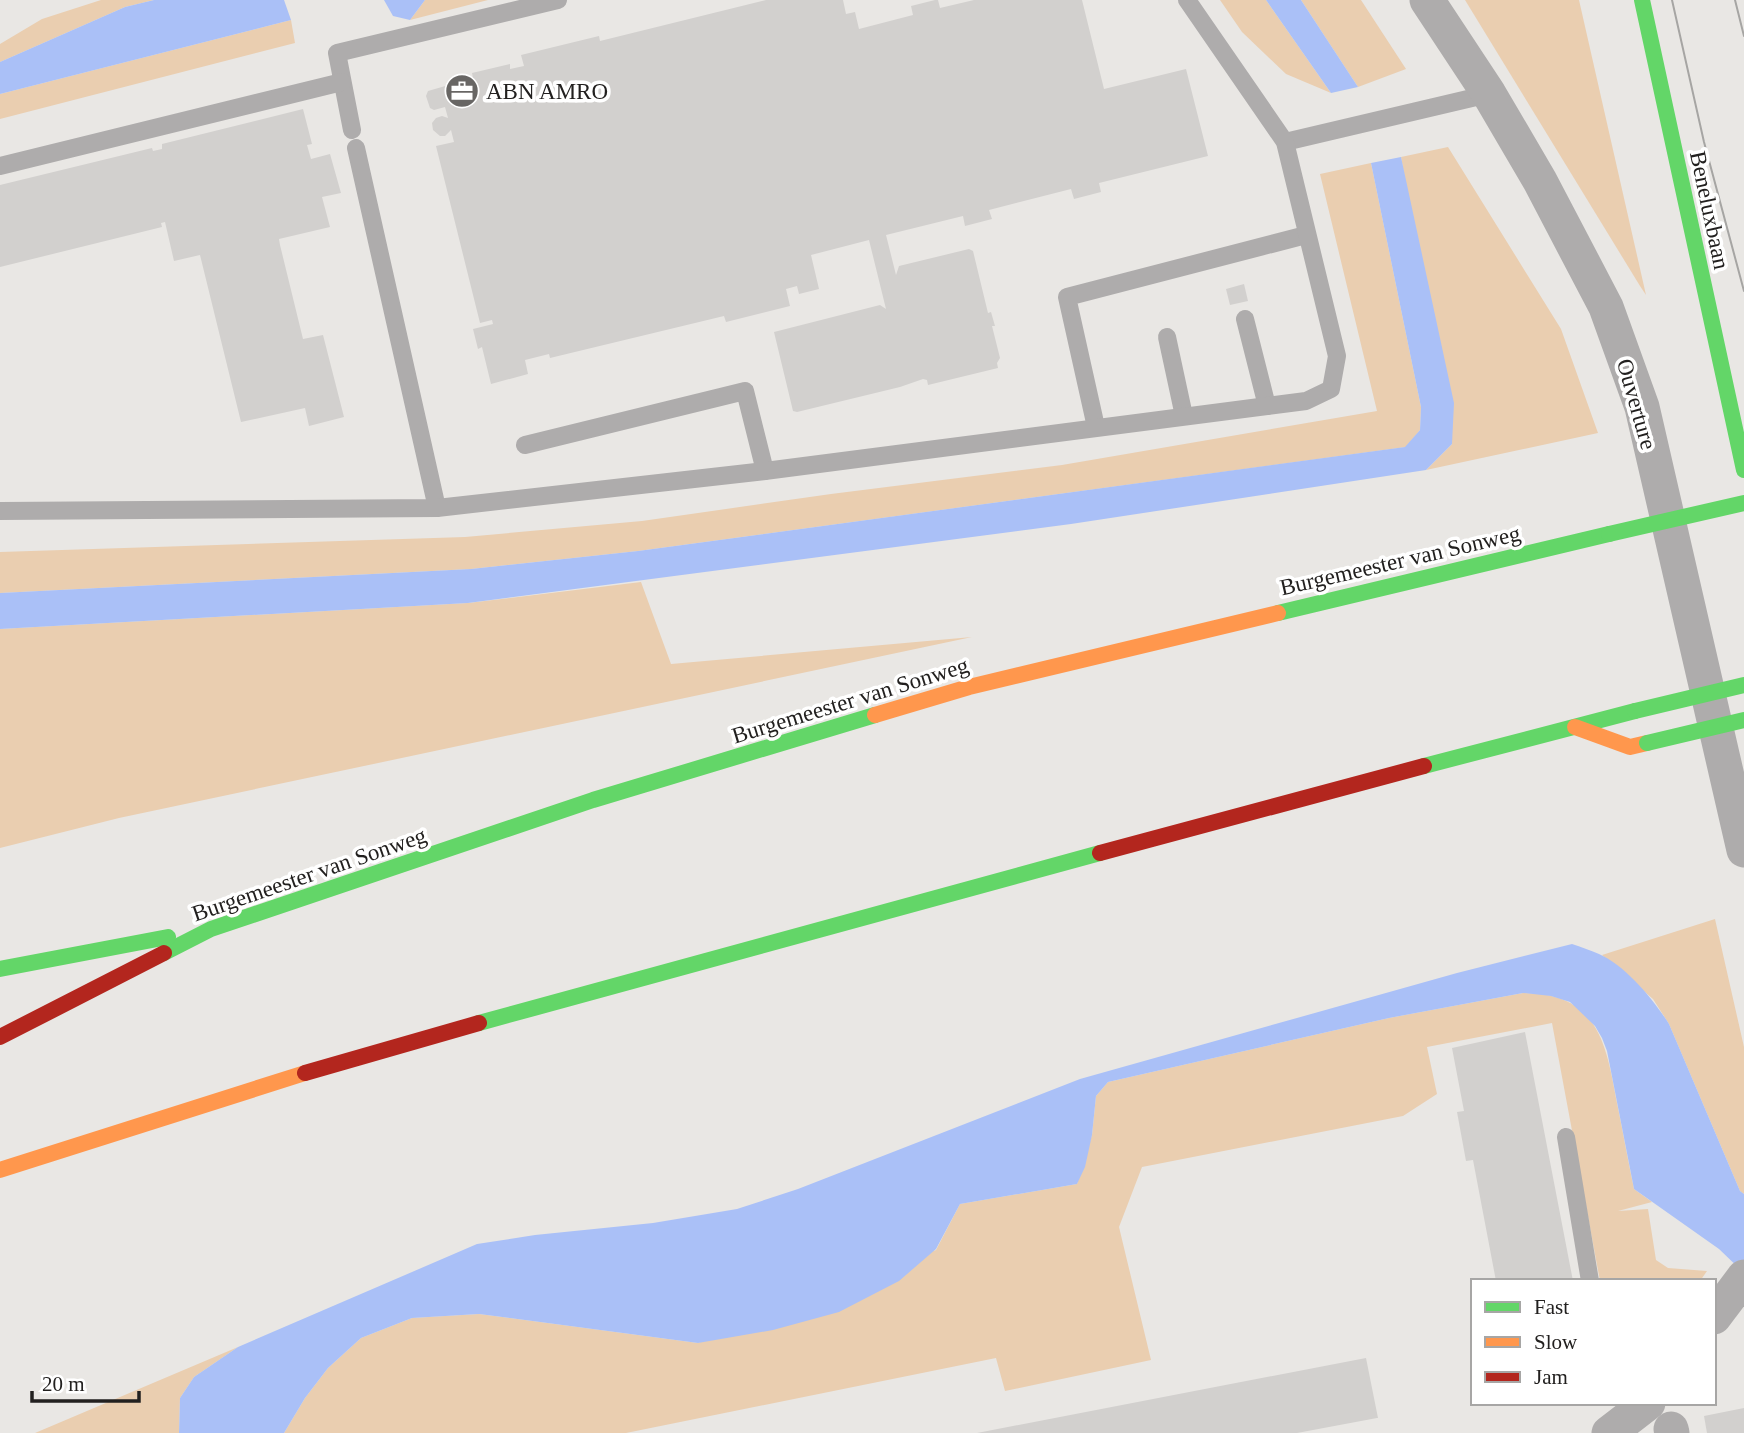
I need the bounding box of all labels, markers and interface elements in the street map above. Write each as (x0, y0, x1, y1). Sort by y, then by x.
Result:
office icon: ABN AMRO (443, 72, 481, 110)
place label: ABN AMRO (486, 79, 608, 104)
street label: Beneluxbaan (1685, 149, 1734, 272)
street label: Ouverture (1612, 356, 1661, 452)
street label: Burgemeester van Sonweg (1277, 521, 1523, 600)
street label: Burgemeester van Sonweg (729, 652, 972, 748)
street label: Burgemeester van Sonweg (189, 822, 430, 926)
legend (1471, 1279, 1716, 1405)
text: Fast (1534, 1295, 1569, 1319)
text: Slow (1534, 1330, 1578, 1354)
scale bar (32, 1360, 138, 1404)
text: Jam (1534, 1365, 1568, 1389)
text: 20 m (42, 1372, 85, 1396)

